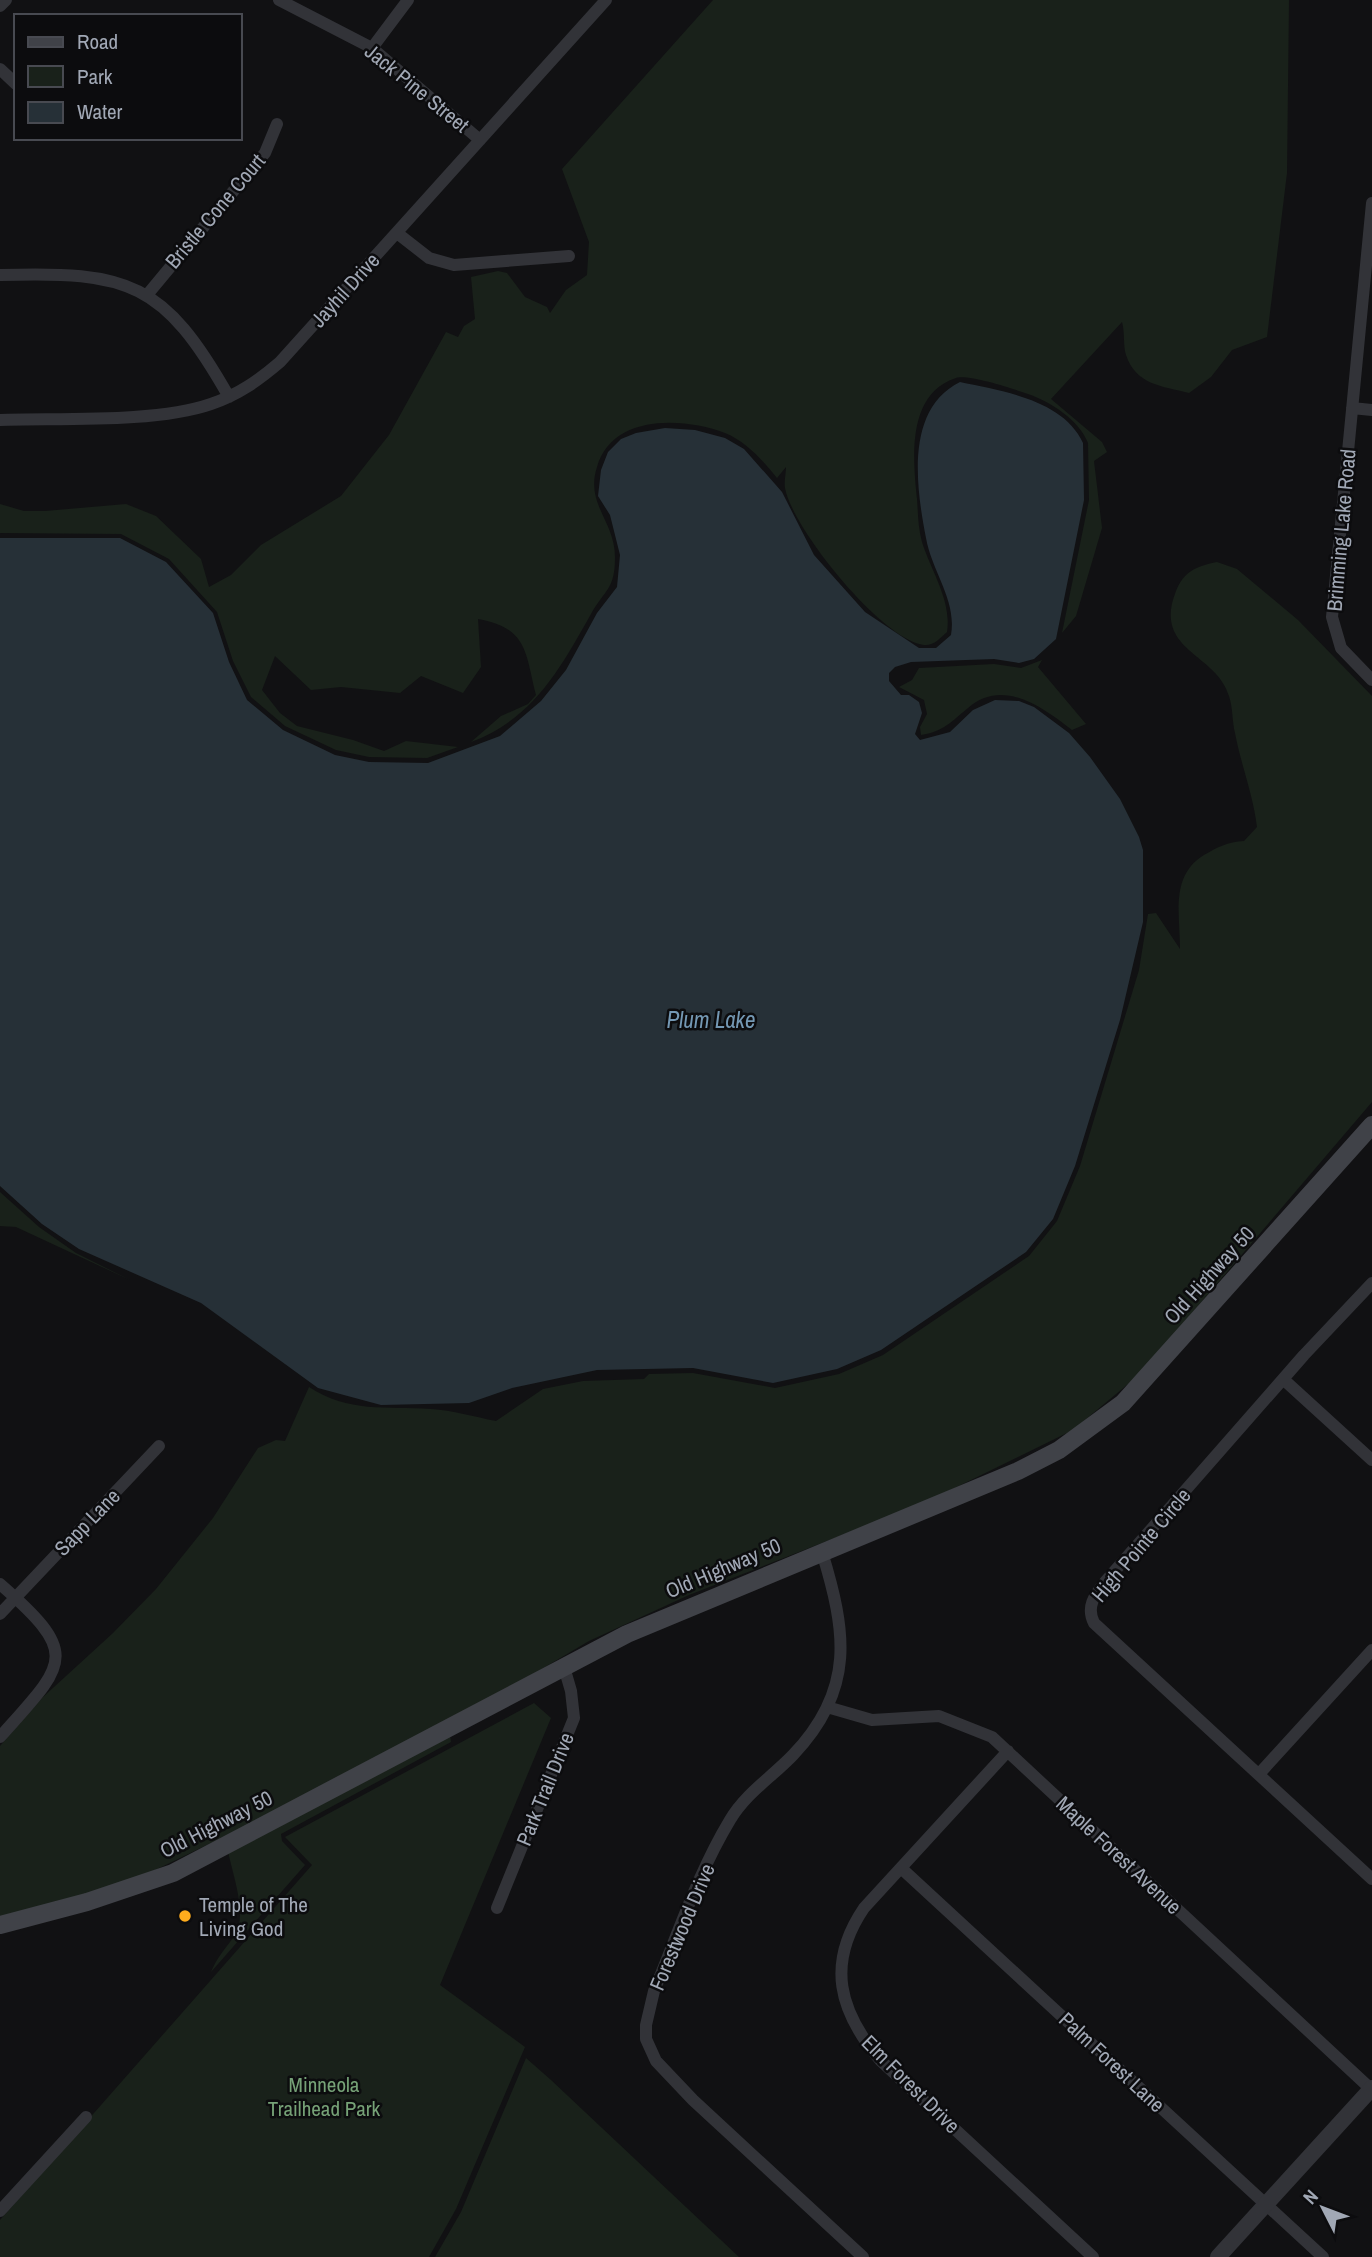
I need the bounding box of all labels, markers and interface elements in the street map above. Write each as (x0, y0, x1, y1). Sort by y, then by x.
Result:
legend (14, 14, 242, 140)
text: Road (77, 27, 118, 56)
street label: Jack Pine Street (359, 37, 475, 139)
text: Park (77, 62, 113, 91)
text: Water (77, 97, 123, 126)
street label: Bristle Cone Court (158, 147, 272, 275)
street label: Jayhil Drive (304, 247, 386, 333)
street label: Brimming Lake Road (1319, 448, 1363, 612)
water label: Plum Lake (666, 1004, 756, 1035)
street label: Old Highway 50 (1157, 1220, 1261, 1330)
street label: Sapp Lane (48, 1482, 126, 1562)
street label: High Pointe Circle (1085, 1482, 1197, 1608)
street label: Old Highway 50 (661, 1531, 785, 1605)
street label: Park Trail Drive (509, 1728, 581, 1850)
street label: Old Highway 50 (155, 1783, 277, 1865)
street label: Maple Forest Avenue (1050, 1789, 1188, 1921)
street label: Forestwood Drive (642, 1859, 722, 1995)
place label: Temple of The Living God (199, 1890, 308, 1943)
marker: Temple of The Living God (177, 1908, 193, 1924)
street label: Palm Forest Lane (1053, 2005, 1171, 2119)
street label: Elm Forest Drive (855, 2028, 967, 2140)
park label: Minneola Trailhead Park (268, 2070, 381, 2123)
north arrow (1288, 2173, 1358, 2243)
text: N (1297, 2184, 1324, 2210)

